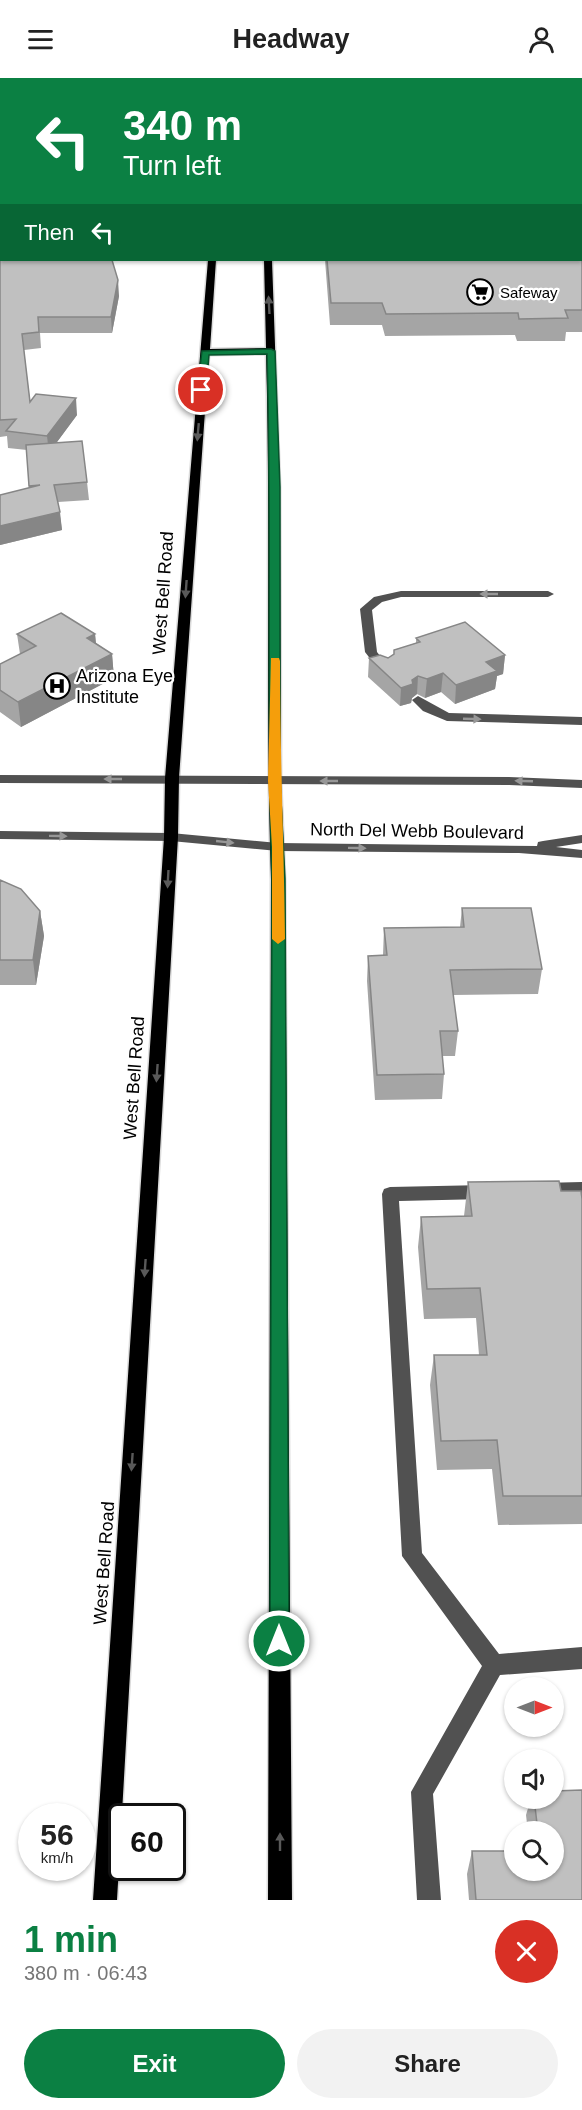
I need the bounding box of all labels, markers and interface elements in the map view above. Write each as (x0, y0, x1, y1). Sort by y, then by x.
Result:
icon: menu (24, 23, 57, 56)
icon: person (525, 23, 558, 56)
text: Headway (232, 24, 350, 54)
icon: left (24, 102, 102, 180)
text: 340 m (123, 102, 242, 149)
text: Turn left (123, 151, 221, 181)
icon: left (86, 216, 119, 249)
text: Then (24, 220, 74, 245)
supermarket icon: Safeway (465, 277, 495, 307)
place label: Safeway (500, 284, 558, 301)
one-way arrow (264, 296, 273, 315)
pin (175, 364, 226, 415)
icon: arrive (184, 373, 217, 406)
one-way arrow (193, 422, 203, 441)
street label: West Bell Road (149, 531, 177, 655)
one-way arrow (181, 580, 190, 599)
one-way arrow (480, 589, 499, 599)
place label: Arizona Eye Institute (76, 666, 173, 707)
hospital icon: Arizona Eye Institute (42, 671, 72, 701)
one-way arrow (462, 714, 481, 723)
one-way arrow (104, 774, 123, 783)
one-way arrow (319, 776, 338, 786)
one-way arrow (514, 777, 533, 786)
street label: North Del Webb Boulevard (310, 819, 524, 843)
one-way arrow (49, 831, 68, 840)
one-way arrow (215, 837, 234, 847)
one-way arrow (348, 843, 367, 853)
one-way arrow (164, 869, 173, 888)
street label: West Bell Road (120, 1016, 148, 1140)
one-way arrow (152, 1064, 161, 1083)
one-way arrow (140, 1258, 149, 1277)
one-way arrow (128, 1453, 137, 1472)
street label: West Bell Road (90, 1501, 118, 1625)
position arrow (247, 1609, 311, 1673)
north arrow (504, 1677, 564, 1737)
map controls (504, 1677, 564, 1881)
button: sound (504, 1749, 564, 1809)
speed limit sign: 60 (108, 1803, 186, 1881)
text: 56 (40, 1818, 74, 1851)
button: search (504, 1821, 564, 1881)
one-way arrow (275, 1832, 285, 1851)
text: km/h (41, 1849, 73, 1866)
text: 1 min (24, 1919, 118, 1960)
button: close (495, 1920, 558, 1983)
text: 380 m · 06:43 (24, 1962, 147, 1984)
button: Exit (24, 2029, 285, 2098)
button: Share (297, 2029, 558, 2098)

